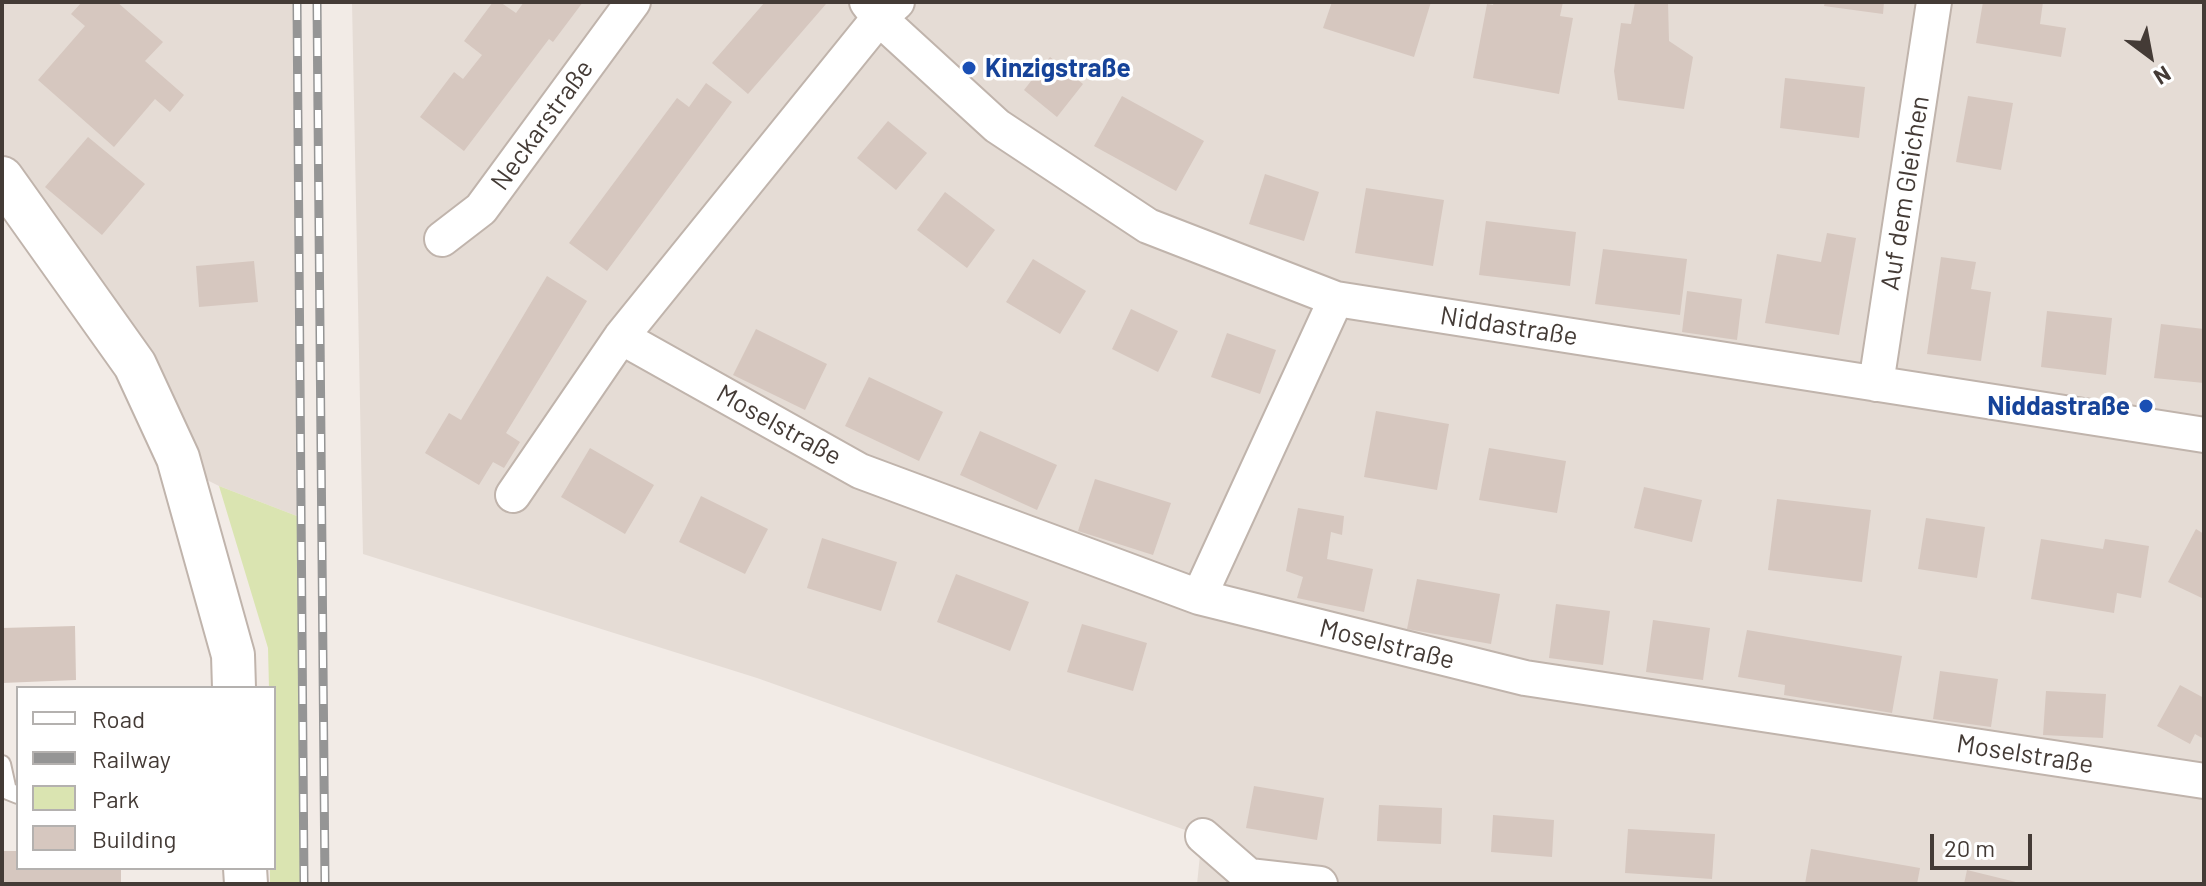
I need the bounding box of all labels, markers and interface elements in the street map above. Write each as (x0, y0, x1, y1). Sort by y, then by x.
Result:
north arrow (2110, 16, 2190, 96)
place label: Kinzigstraße (985, 52, 1131, 84)
street label: Neckarstraße (484, 54, 600, 196)
marker: Kinzigstraße (960, 59, 978, 77)
text: N (2150, 61, 2176, 91)
street label: Auf dem Gleichen (1874, 93, 1936, 293)
street label: Niddastraße (1438, 300, 1580, 352)
street label: Moselstraße (711, 378, 847, 472)
place label: Niddastraße (1987, 390, 2130, 422)
marker: Niddastraße (2137, 397, 2155, 415)
street label: Moselstraße (1316, 612, 1458, 676)
legend (16, 686, 276, 870)
text: Road (92, 704, 145, 733)
street label: Moselstraße (1954, 728, 2096, 780)
text: Railway (92, 744, 171, 773)
text: Park (92, 784, 139, 813)
scale bar (1934, 818, 2036, 868)
text: Building (92, 824, 176, 853)
text: 20 m (1944, 833, 1995, 862)

